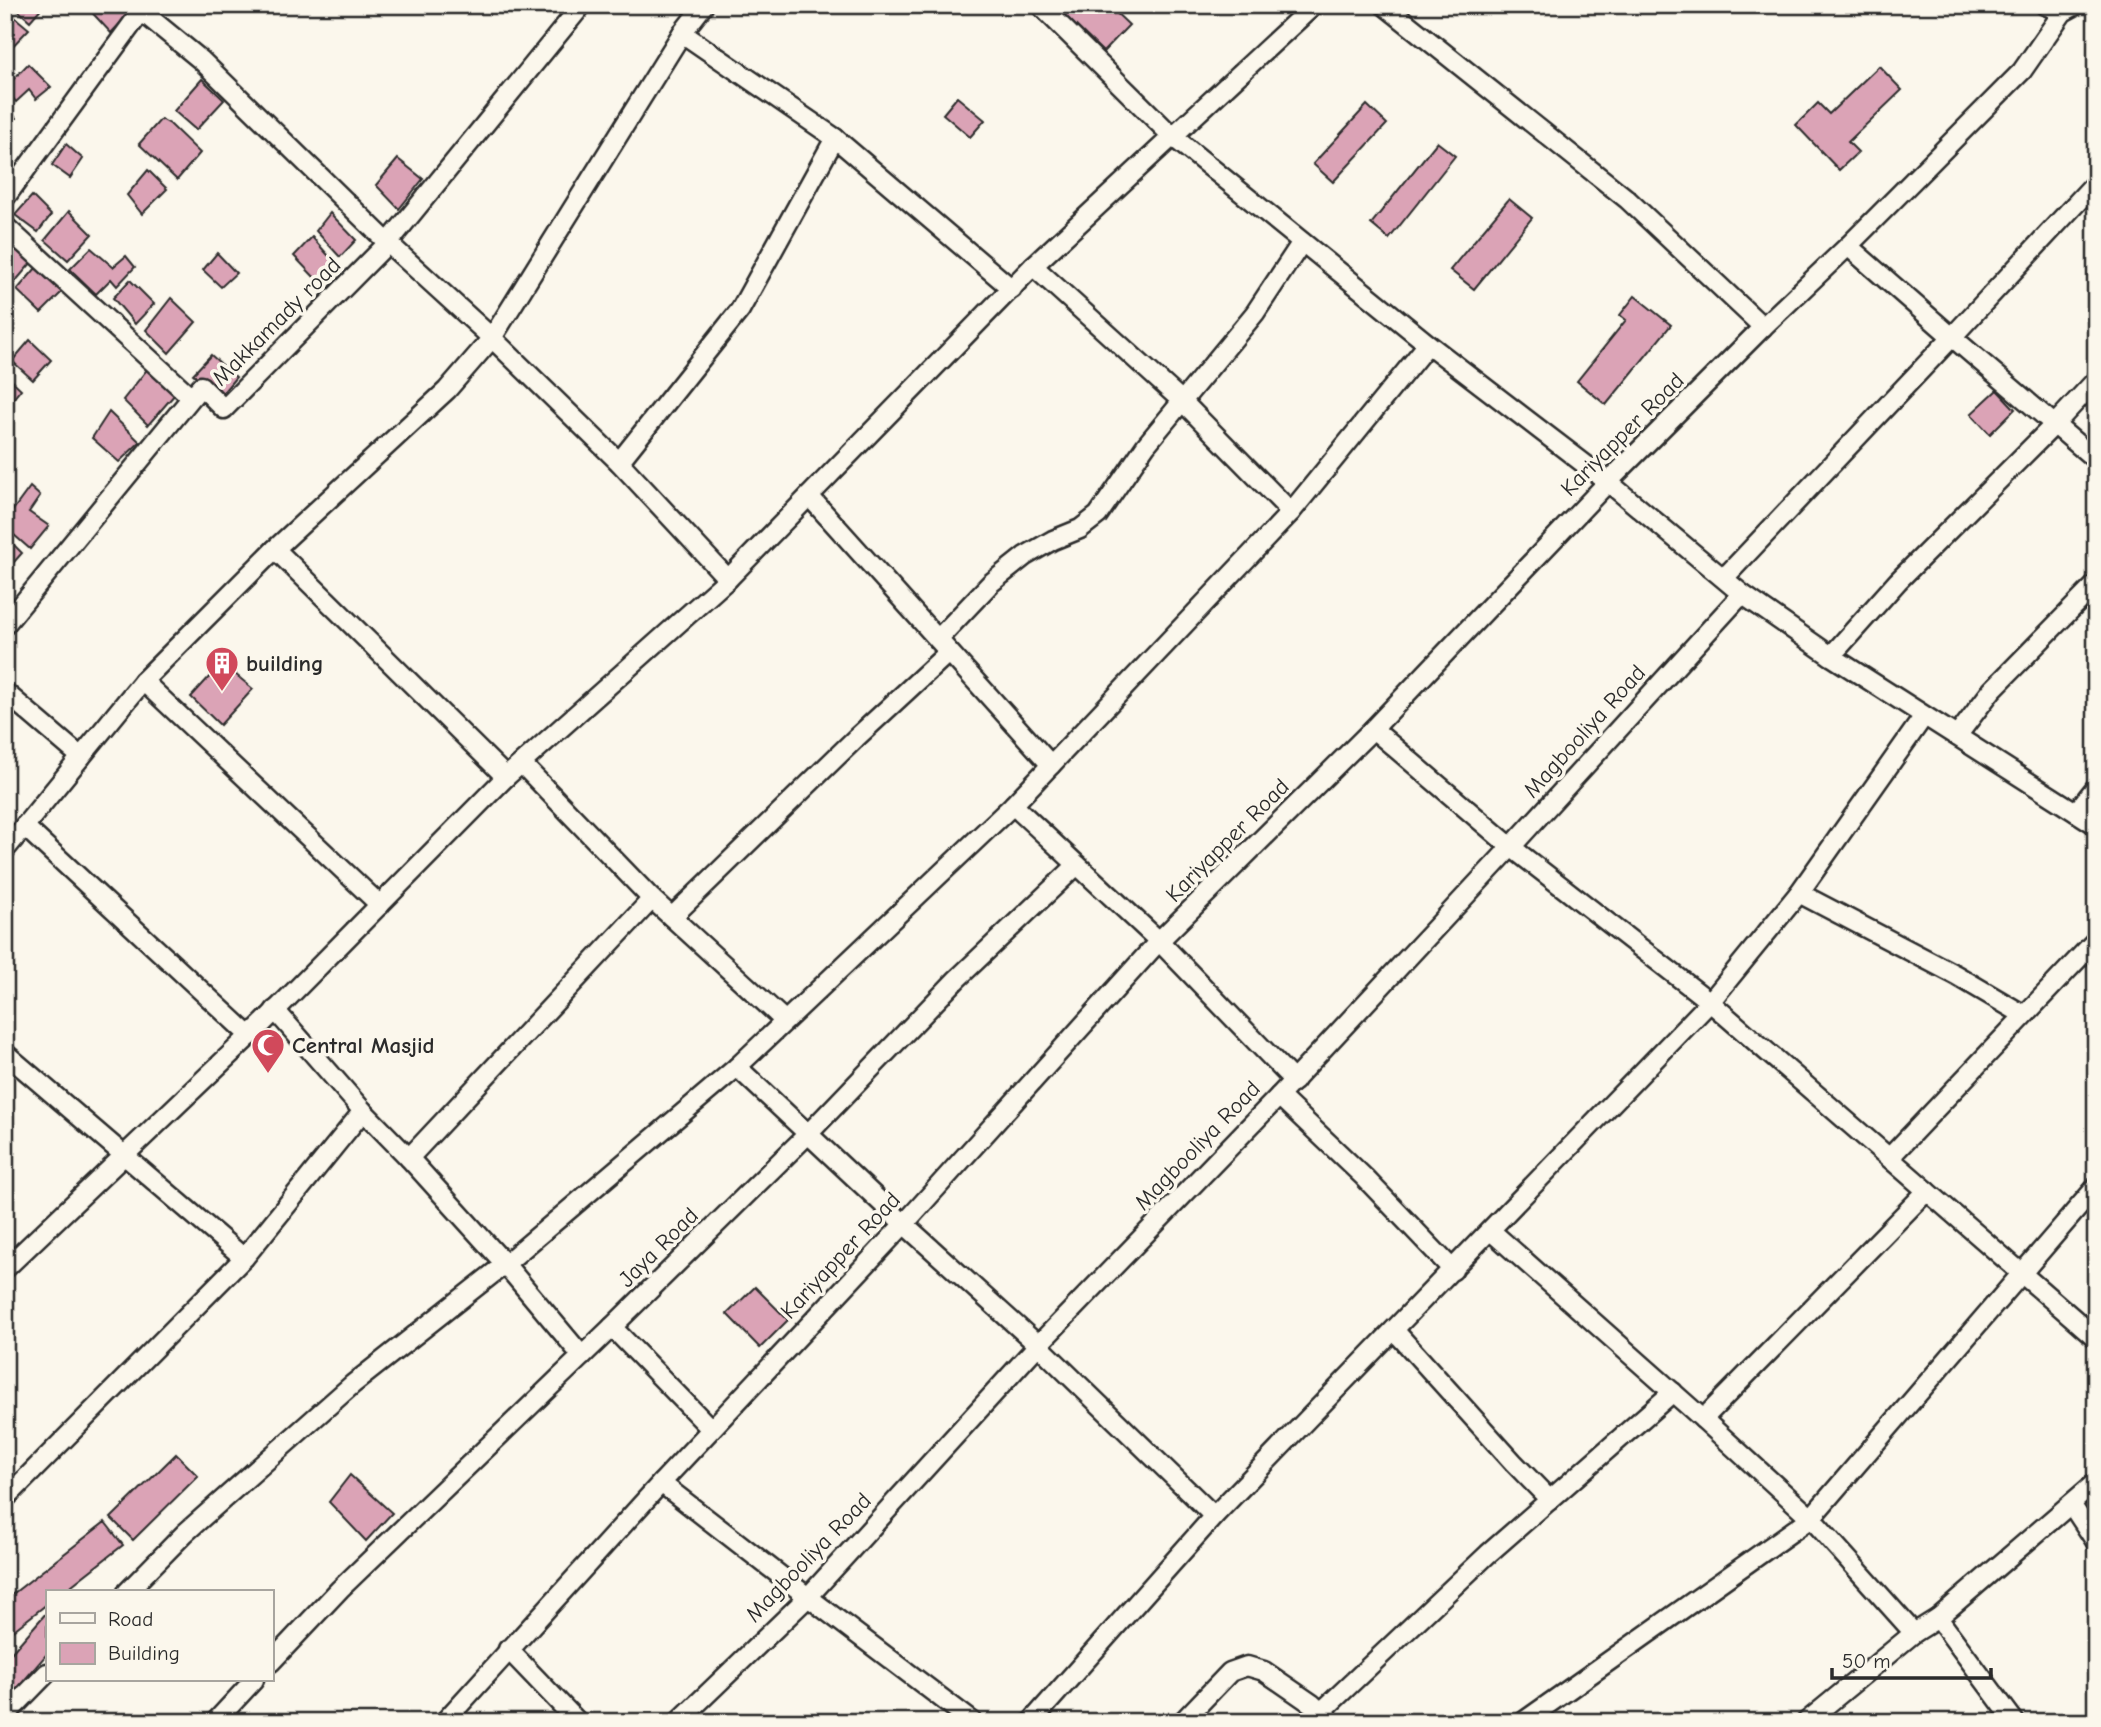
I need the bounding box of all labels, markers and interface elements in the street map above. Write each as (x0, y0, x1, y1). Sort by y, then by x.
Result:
street label: Makkamady road (206, 251, 346, 391)
street label: Kariyapper Road (1555, 367, 1690, 502)
building icon: building (203, 644, 241, 693)
place label: building (246, 650, 324, 677)
street label: Magbooliya Road (1518, 659, 1651, 803)
street label: Kariyapper Road (1160, 773, 1295, 908)
mosque icon: Central Masjid (249, 1026, 287, 1075)
place label: Central Masjid (292, 1032, 435, 1059)
street label: Magbooliya Road (1129, 1075, 1266, 1216)
street label: Kariyapper Road (775, 1186, 906, 1324)
street label: Jaya Road (613, 1202, 704, 1293)
street label: Magbooliya Road (740, 1487, 877, 1628)
legend (46, 1590, 273, 1682)
text: Road (108, 1607, 153, 1631)
scale bar (1832, 1636, 1991, 1680)
text: Building (108, 1641, 180, 1665)
text: 50 m (1842, 1649, 1891, 1673)

